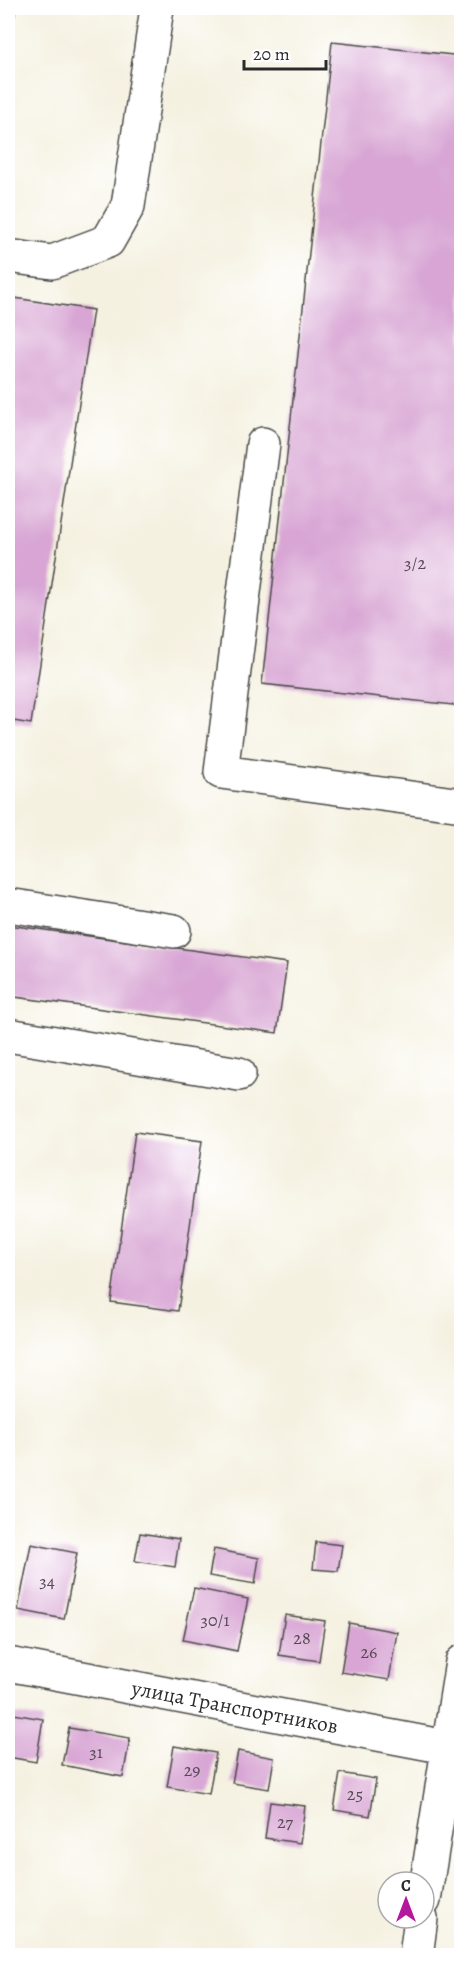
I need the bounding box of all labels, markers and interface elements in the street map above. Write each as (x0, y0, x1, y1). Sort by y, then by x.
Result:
scale bar (244, 33, 326, 71)
text: 20 m (253, 42, 290, 66)
house number: 3/2 (404, 551, 426, 575)
house number: 34 (39, 1569, 55, 1593)
house number: 30/1 (200, 1608, 230, 1632)
house number: 28 (293, 1626, 311, 1650)
house number: 26 (361, 1640, 377, 1664)
street label: улица Транспортников (129, 1674, 340, 1740)
house number: 31 (89, 1740, 103, 1764)
house number: 29 (184, 1758, 200, 1782)
house number: 25 (347, 1782, 363, 1806)
house number: 27 (277, 1810, 293, 1834)
north arrow (376, 1870, 436, 1930)
text: С (401, 1875, 411, 1897)

